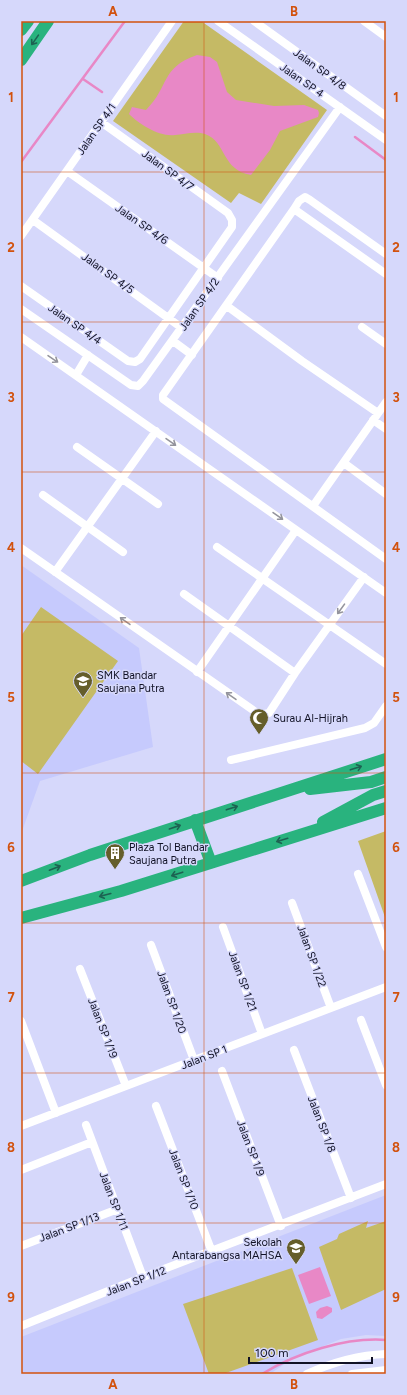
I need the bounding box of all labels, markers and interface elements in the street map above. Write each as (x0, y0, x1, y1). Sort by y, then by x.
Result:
text: A (108, 4, 118, 19)
text: B (290, 4, 298, 19)
one-way arrow (31, 35, 39, 46)
street label: Jalan SP 4/8 (291, 45, 349, 93)
street label: Jalan SP 4 (277, 60, 327, 100)
text: 1 (8, 90, 14, 105)
text: 1 (393, 90, 399, 105)
street label: Jalan SP 4/1 (74, 101, 119, 157)
street label: Jalan SP 4/7 (139, 147, 196, 194)
street label: Jalan SP 4/6 (113, 201, 171, 247)
text: 2 (7, 240, 15, 255)
text: 2 (392, 240, 400, 255)
street label: Jalan SP 4/5 (79, 250, 136, 297)
street label: Jalan SP 4/2 (177, 275, 222, 333)
street label: Jalan SP 4/4 (46, 301, 104, 348)
one-way arrow (47, 355, 58, 363)
text: 3 (7, 390, 15, 405)
text: 3 (392, 390, 400, 405)
one-way arrow (165, 438, 176, 446)
one-way arrow (272, 512, 283, 520)
text: 4 (7, 540, 15, 555)
text: 4 (392, 540, 400, 555)
one-way arrow (337, 603, 345, 614)
one-way arrow (120, 617, 131, 625)
place label: SMK Bandar Saujana Putra (97, 669, 164, 695)
school or university icon: SMK Bandar Saujana Putra (72, 670, 94, 698)
text: 5 (7, 690, 15, 705)
text: 5 (392, 690, 400, 705)
one-way arrow (226, 692, 237, 700)
mosque icon: Surau Al-Hijrah (248, 707, 270, 735)
place label: Surau Al-Hijrah (273, 712, 348, 725)
one-way arrow (349, 764, 361, 772)
one-way arrow (226, 804, 238, 812)
one-way arrow (168, 823, 181, 830)
one-way arrow (276, 837, 288, 845)
text: 6 (7, 840, 15, 855)
text: 6 (392, 840, 400, 855)
place label: Plaza Tol Bandar Saujana Putra (129, 841, 209, 867)
building icon: Plaza Tol Bandar Saujana Putra (104, 842, 126, 870)
one-way arrow (49, 864, 61, 872)
one-way arrow (171, 870, 183, 878)
one-way arrow (99, 892, 112, 900)
street label: Jalan SP 1/22 (294, 923, 329, 989)
street label: Jalan SP 1/21 (226, 949, 259, 1013)
street label: Jalan SP 1/20 (154, 969, 189, 1035)
text: 7 (7, 990, 15, 1005)
text: 7 (392, 990, 400, 1005)
street label: Jalan SP 1/19 (85, 996, 120, 1060)
street label: Jalan SP 1 (179, 1043, 229, 1072)
street label: Jalan SP 1/8 (305, 1094, 338, 1155)
street label: Jalan SP 1/9 (234, 1118, 267, 1178)
text: 8 (7, 1140, 15, 1155)
text: 8 (392, 1140, 400, 1155)
street label: Jalan SP 1/10 (166, 1147, 201, 1212)
street label: Jalan SP 1/11 (96, 1170, 131, 1232)
street label: Jalan SP 1/13 (37, 1210, 101, 1245)
place label: Sekolah Antarabangsa MAHSA (172, 1236, 283, 1262)
school or university icon: Sekolah Antarabangsa MAHSA (285, 1237, 307, 1265)
street label: Jalan SP 1/12 (104, 1264, 168, 1299)
text: 9 (7, 1290, 15, 1305)
text: 9 (392, 1290, 400, 1305)
scale bar (249, 1339, 372, 1365)
text: 100 m (255, 1346, 289, 1360)
text: A (108, 1377, 118, 1392)
text: B (290, 1377, 298, 1392)

